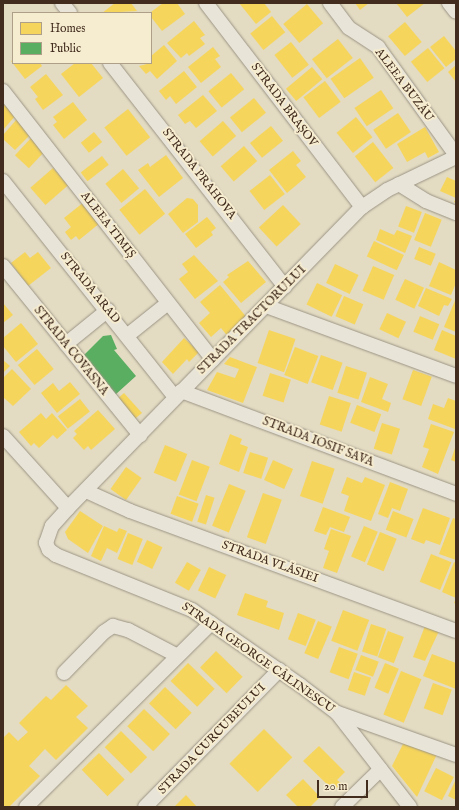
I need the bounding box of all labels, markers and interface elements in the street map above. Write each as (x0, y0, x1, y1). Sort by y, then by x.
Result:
legend (12, 12, 152, 64)
text: Homes (50, 21, 86, 36)
text: Public (50, 41, 81, 56)
street label: ALEEA BUZĂU (372, 45, 436, 125)
street label: STRADA BRAȘOV (248, 60, 320, 150)
street label: STRADA PRAHOVA (159, 126, 239, 222)
street label: ALEEA TIMIȘ (78, 189, 138, 261)
street label: STRADA ARAD (57, 250, 123, 326)
street label: STRADA TRACTORULUI (195, 263, 309, 377)
street label: STRADA COVASNA (31, 304, 111, 398)
street label: STRADA IOSIF SAVA (260, 414, 376, 470)
street label: STRADA VLĂSIEI (220, 538, 320, 586)
street label: STRADA GEORGE CĂLINESCU (179, 600, 337, 716)
street label: STRADA CURCUBEULUI (155, 681, 269, 797)
scale bar (319, 772, 370, 798)
text: 20 m (324, 779, 347, 794)

